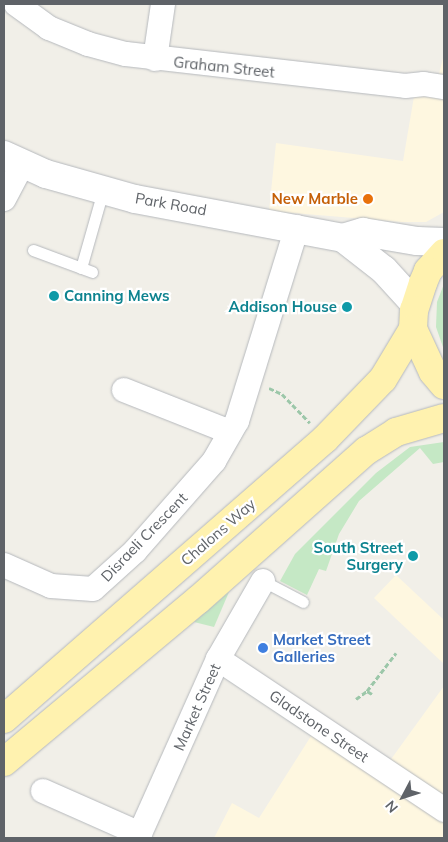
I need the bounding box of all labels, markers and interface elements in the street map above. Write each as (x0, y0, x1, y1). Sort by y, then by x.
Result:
street label: Graham Street (172, 53, 276, 81)
street label: Park Road (134, 189, 208, 219)
place label: New Marble (272, 190, 358, 208)
marker: New Marble (362, 193, 374, 205)
place label: Canning Mews (64, 287, 170, 305)
marker: Canning Mews (48, 290, 60, 302)
place label: Addison House (229, 298, 337, 316)
marker: Addison House (341, 301, 353, 313)
street label: Disraeli Crescent (97, 489, 191, 585)
street label: Chalons Way (177, 495, 259, 569)
place label: South Street Surgery (314, 538, 403, 573)
marker: South Street Surgery (407, 550, 419, 562)
place label: Market Street Galleries (273, 630, 371, 665)
marker: Market Street Galleries (257, 642, 269, 654)
street label: Market Street (170, 661, 224, 753)
street label: Gladstone Street (266, 686, 372, 766)
north arrow (378, 772, 428, 822)
text: N (381, 797, 402, 816)

